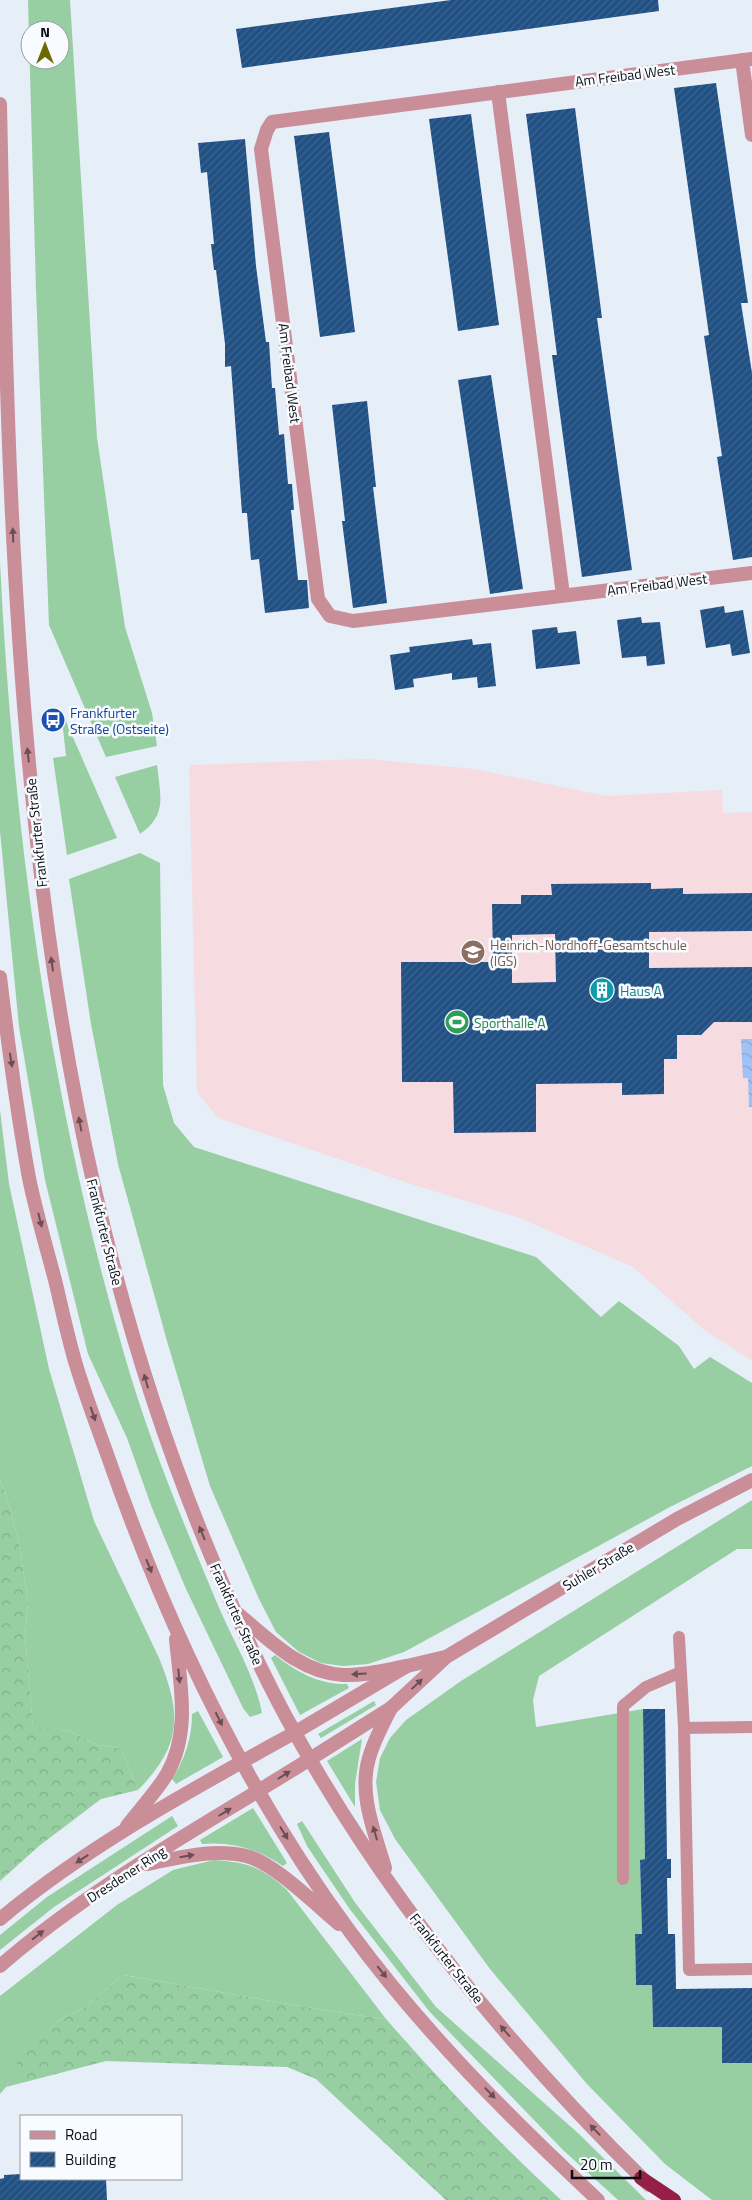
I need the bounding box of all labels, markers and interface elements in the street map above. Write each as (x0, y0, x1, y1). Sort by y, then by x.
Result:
north arrow (20, 20, 70, 70)
text: N (40, 21, 50, 42)
street label: Am Freibad West (574, 58, 676, 92)
street label: Am Freibad West (273, 322, 307, 424)
one-way arrow (8, 527, 16, 543)
street label: Am Freibad West (606, 567, 708, 601)
place label: Frankfurter Straße (Ostseite) (70, 702, 169, 739)
bus stop icon: Frankfurter Straße (Ostseite) (40, 707, 66, 733)
one-way arrow (23, 747, 31, 763)
street label: Frankfurter Straße (20, 778, 52, 888)
place label: Heinrich-Nordhoff-Gesamtschule (IGS) (490, 934, 687, 971)
school or university icon: Heinrich-Nordhoff-Gesamtschule (IGS) (460, 939, 486, 965)
one-way arrow (48, 956, 56, 972)
building icon: Haus A (589, 977, 615, 1003)
place label: Haus A (620, 980, 662, 1001)
sports icon: Sporthalle A (444, 1009, 470, 1035)
place label: Sporthalle A (474, 1012, 546, 1033)
one-way arrow (7, 1052, 15, 1068)
one-way arrow (76, 1116, 84, 1132)
street label: Frankfurter Straße (82, 1176, 128, 1288)
one-way arrow (36, 1212, 44, 1227)
one-way arrow (141, 1373, 149, 1388)
one-way arrow (90, 1406, 97, 1421)
one-way arrow (197, 1526, 205, 1540)
street label: Suhler Straße (558, 1536, 638, 1596)
one-way arrow (146, 1559, 154, 1573)
street label: Frankfurter Straße (205, 1560, 269, 1668)
one-way arrow (175, 1669, 183, 1685)
one-way arrow (351, 1670, 367, 1678)
one-way arrow (411, 1678, 423, 1690)
one-way arrow (215, 1711, 223, 1726)
one-way arrow (278, 1770, 291, 1780)
one-way arrow (218, 1808, 232, 1817)
one-way arrow (279, 1826, 289, 1839)
one-way arrow (371, 1826, 379, 1841)
street label: Dresdener Ring (82, 1840, 170, 1908)
one-way arrow (179, 1852, 195, 1860)
one-way arrow (75, 1854, 88, 1864)
street label: Frankfurter Straße (405, 1908, 489, 2008)
one-way arrow (31, 1930, 44, 1941)
one-way arrow (376, 1965, 387, 1978)
one-way arrow (499, 2025, 511, 2037)
one-way arrow (483, 2087, 495, 2099)
legend (20, 2115, 182, 2180)
text: Road (65, 2123, 97, 2146)
one-way arrow (590, 2124, 602, 2136)
text: Building (65, 2148, 116, 2171)
scale bar (572, 2148, 640, 2180)
text: 20 m (580, 2153, 613, 2176)

